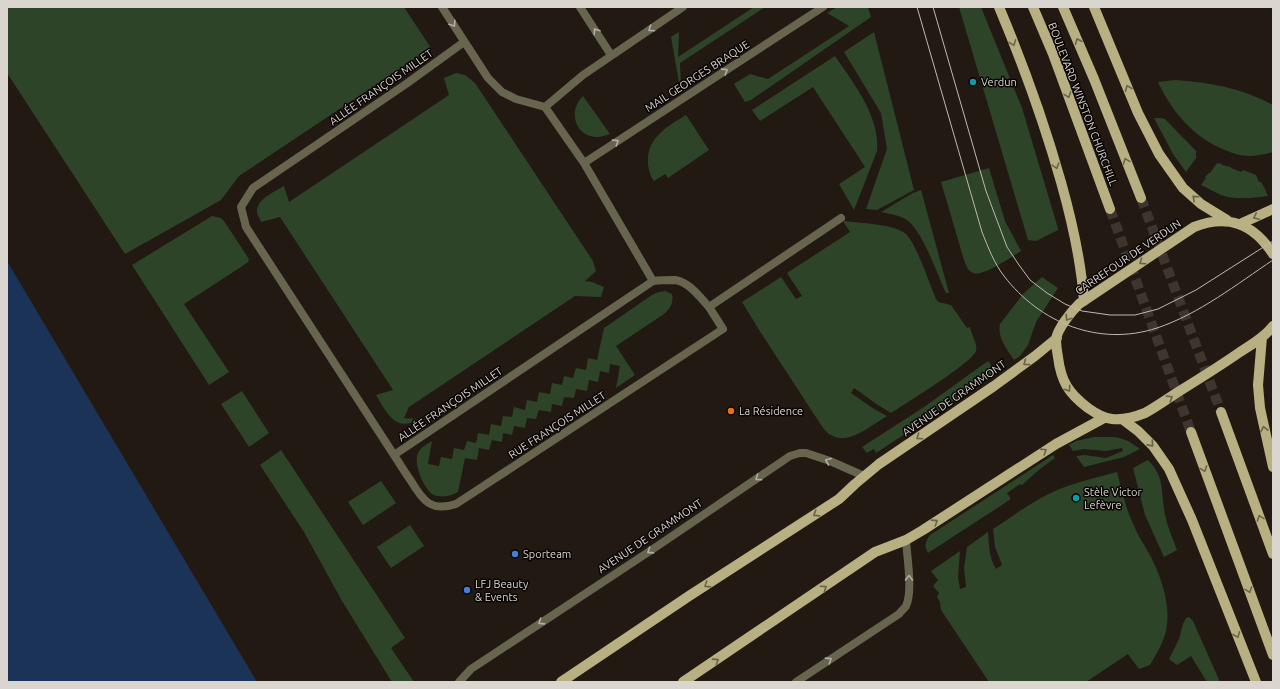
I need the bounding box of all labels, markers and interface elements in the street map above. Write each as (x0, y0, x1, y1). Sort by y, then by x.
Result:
one-way arrow (448, 20, 456, 27)
street label: BOULEVARD WINSTON CHURCHILL (1046, 21, 1120, 188)
one-way arrow (648, 24, 655, 31)
one-way arrow (593, 28, 601, 35)
one-way arrow (1075, 37, 1083, 45)
street label: MAIL GEORGES BRAQUE (643, 38, 751, 114)
one-way arrow (1009, 40, 1017, 47)
street label: ALLÉE FRANÇOIS MILLET (326, 46, 435, 127)
one-way arrow (721, 68, 728, 75)
place label: Verdun (981, 76, 1017, 88)
marker: Verdun (968, 77, 978, 87)
one-way arrow (1125, 85, 1133, 93)
one-way arrow (1063, 92, 1071, 99)
one-way arrow (612, 139, 619, 147)
one-way arrow (1123, 158, 1131, 165)
one-way arrow (1051, 162, 1060, 169)
one-way arrow (1192, 195, 1200, 203)
one-way arrow (1253, 212, 1261, 220)
street label: CARREFOUR DE VERDUN (1073, 217, 1183, 297)
one-way arrow (1139, 257, 1146, 265)
one-way arrow (1066, 313, 1073, 320)
street label: AVENUE DE GRAMMONT (900, 358, 1008, 438)
one-way arrow (1024, 358, 1031, 365)
street label: ALLÉE FRANÇOIS MILLET (395, 364, 504, 443)
one-way arrow (1063, 385, 1071, 392)
street label: RUE FRANÇOIS MILLET (506, 389, 608, 461)
one-way arrow (1166, 395, 1173, 402)
place label: La Résidence (739, 405, 803, 417)
marker: La Résidence (726, 406, 736, 416)
one-way arrow (1261, 425, 1269, 432)
one-way arrow (917, 432, 924, 439)
one-way arrow (1146, 440, 1153, 447)
one-way arrow (1040, 448, 1047, 456)
one-way arrow (825, 457, 832, 466)
one-way arrow (1200, 465, 1208, 472)
one-way arrow (755, 473, 762, 480)
place label: Stèle Victor Lefèvre (1084, 486, 1142, 511)
marker: Stèle Victor Lefèvre (1071, 493, 1081, 503)
street label: AVENUE DE GRAMMONT (595, 496, 705, 576)
one-way arrow (813, 510, 820, 517)
one-way arrow (1256, 514, 1264, 521)
one-way arrow (931, 519, 938, 527)
one-way arrow (647, 546, 654, 554)
place label: Sporteam (523, 548, 571, 560)
marker: Sporteam (510, 549, 520, 559)
one-way arrow (905, 575, 913, 581)
place label: LFJ Beauty & Events (475, 578, 529, 603)
one-way arrow (704, 580, 711, 587)
marker: LFJ Beauty & Events (462, 585, 472, 595)
one-way arrow (819, 586, 826, 593)
one-way arrow (1245, 587, 1253, 594)
one-way arrow (538, 617, 545, 625)
one-way arrow (1233, 631, 1241, 638)
one-way arrow (712, 658, 719, 665)
one-way arrow (824, 658, 831, 665)

